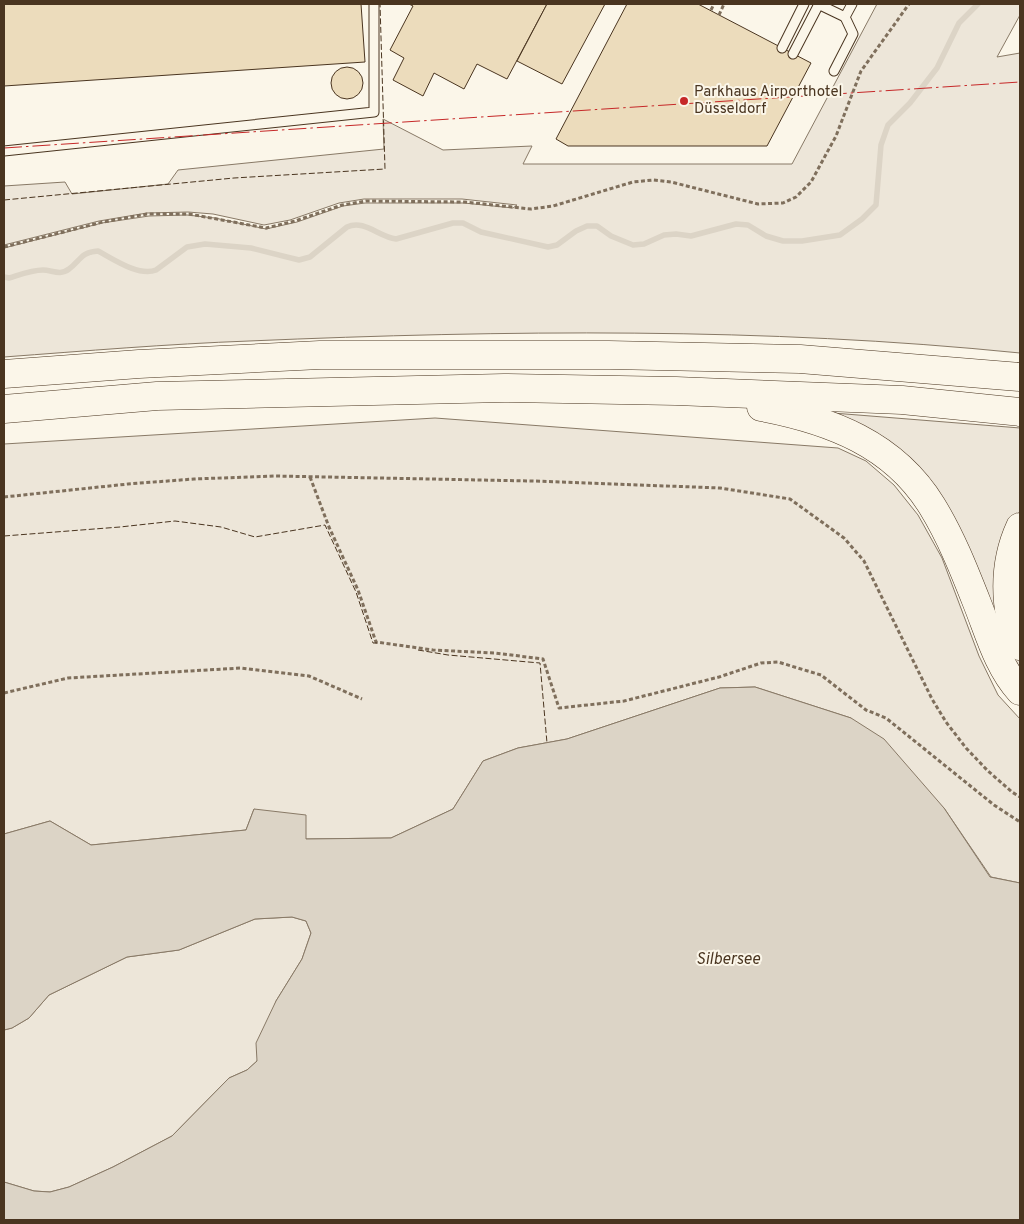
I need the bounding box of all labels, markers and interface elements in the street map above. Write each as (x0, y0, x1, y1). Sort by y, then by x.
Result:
place label: Parkhaus Airporthotel Düsseldorf (694, 83, 842, 119)
marker: Parkhaus Airporthotel Düsseldorf (678, 95, 690, 107)
water label: Silbersee (696, 950, 761, 970)

